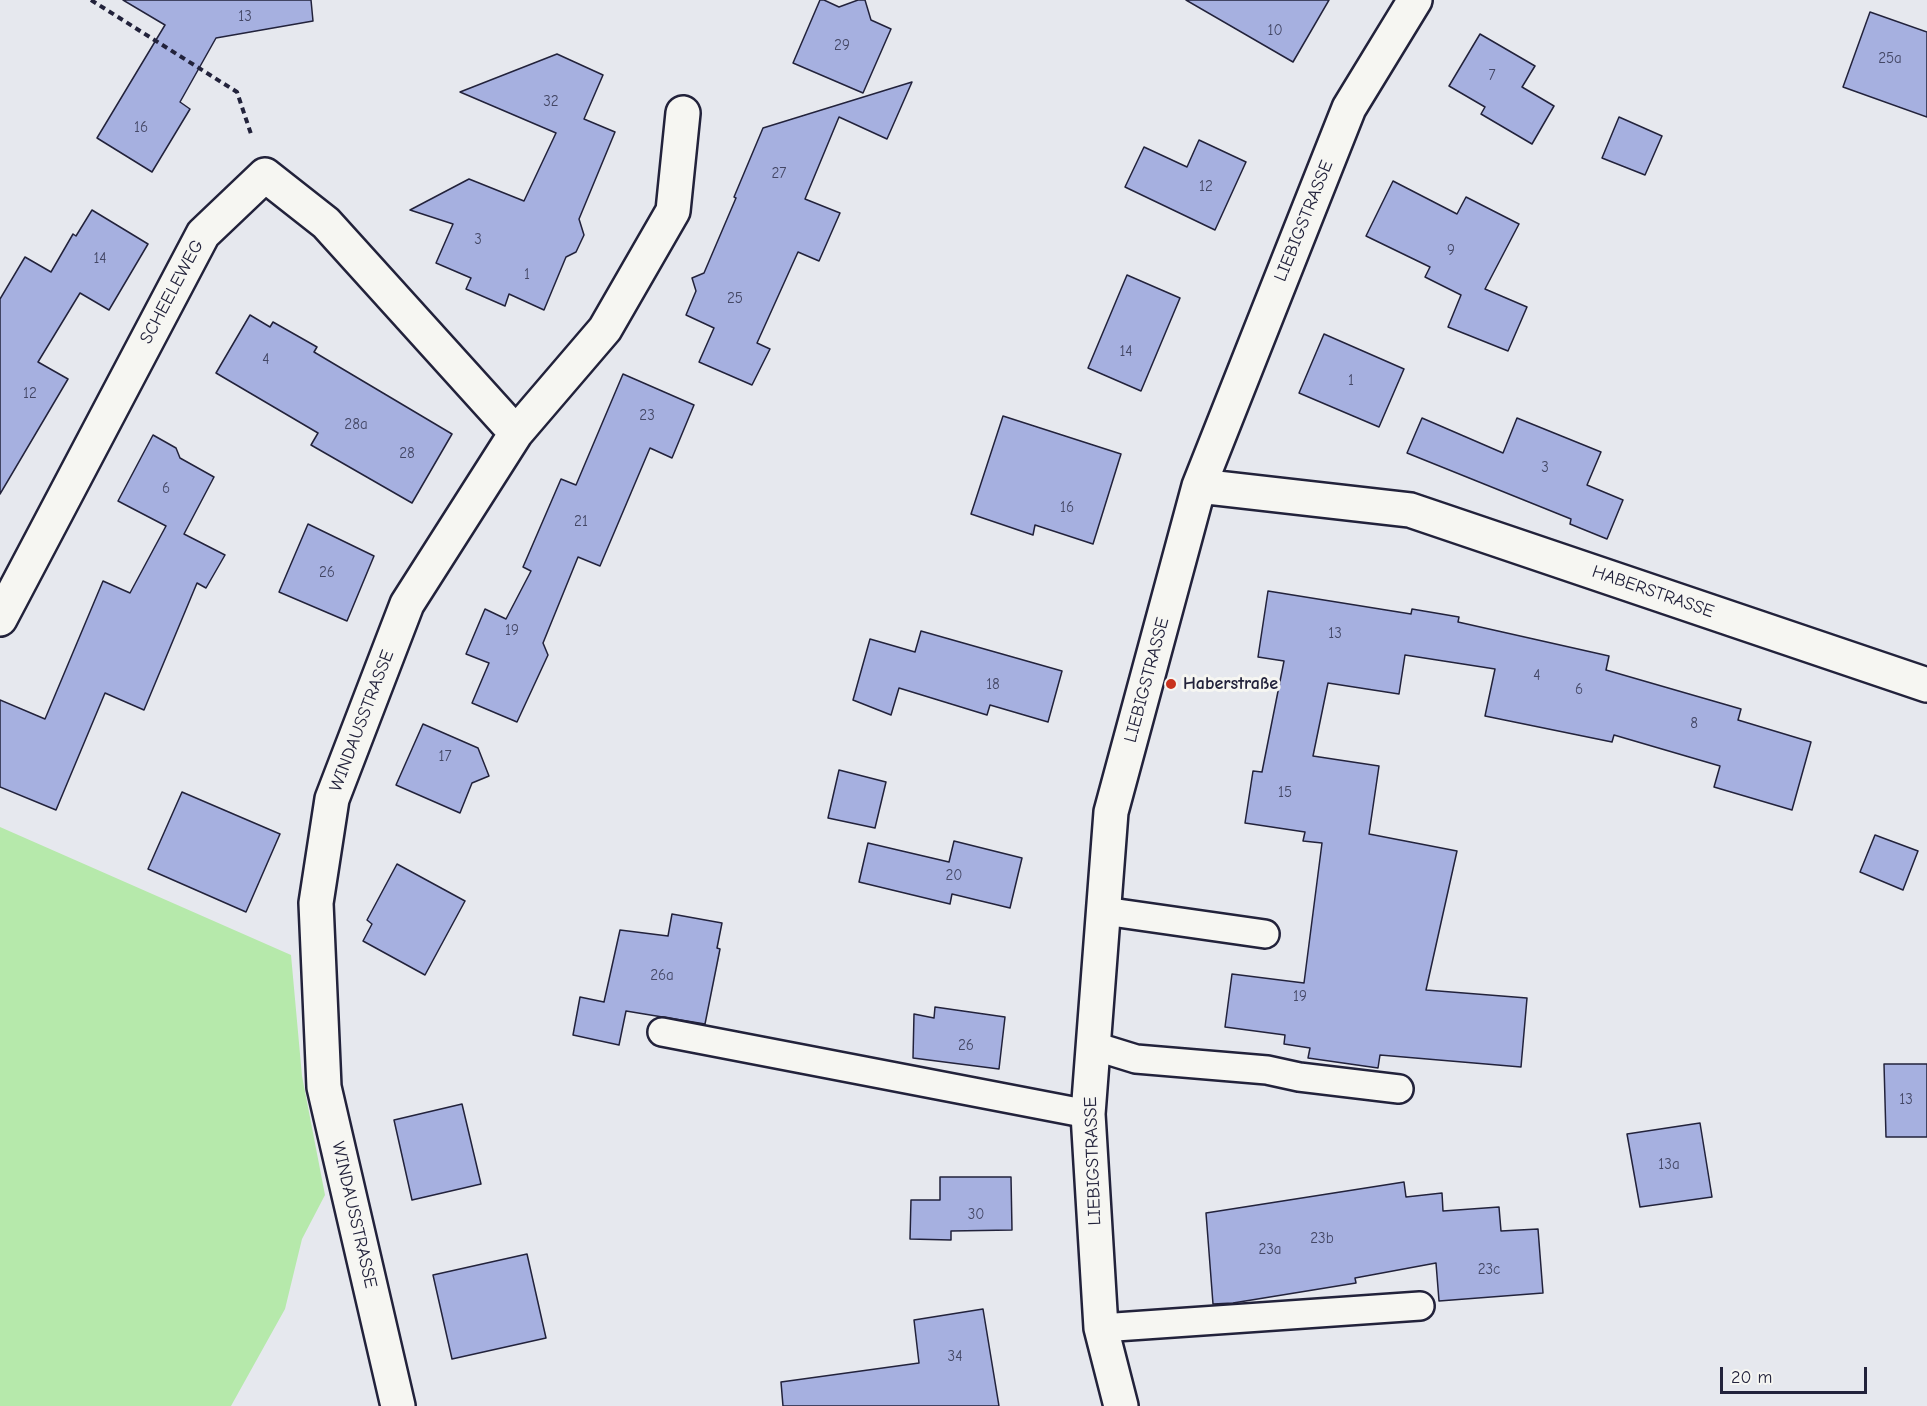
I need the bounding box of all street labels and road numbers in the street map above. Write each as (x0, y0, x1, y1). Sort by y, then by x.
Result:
street label: LIEBIGSTRASSE (1270, 157, 1338, 285)
street label: SCHEELEWEG (136, 236, 208, 348)
street label: HABERSTRASSE (1589, 561, 1717, 623)
street label: LIEBIGSTRASSE (1120, 615, 1174, 745)
street label: WINDAUSSTRASSE (325, 647, 399, 795)
street label: LIEBIGSTRASSE (1080, 1096, 1106, 1226)
street label: WINDAUSSTRASSE (327, 1140, 381, 1290)

